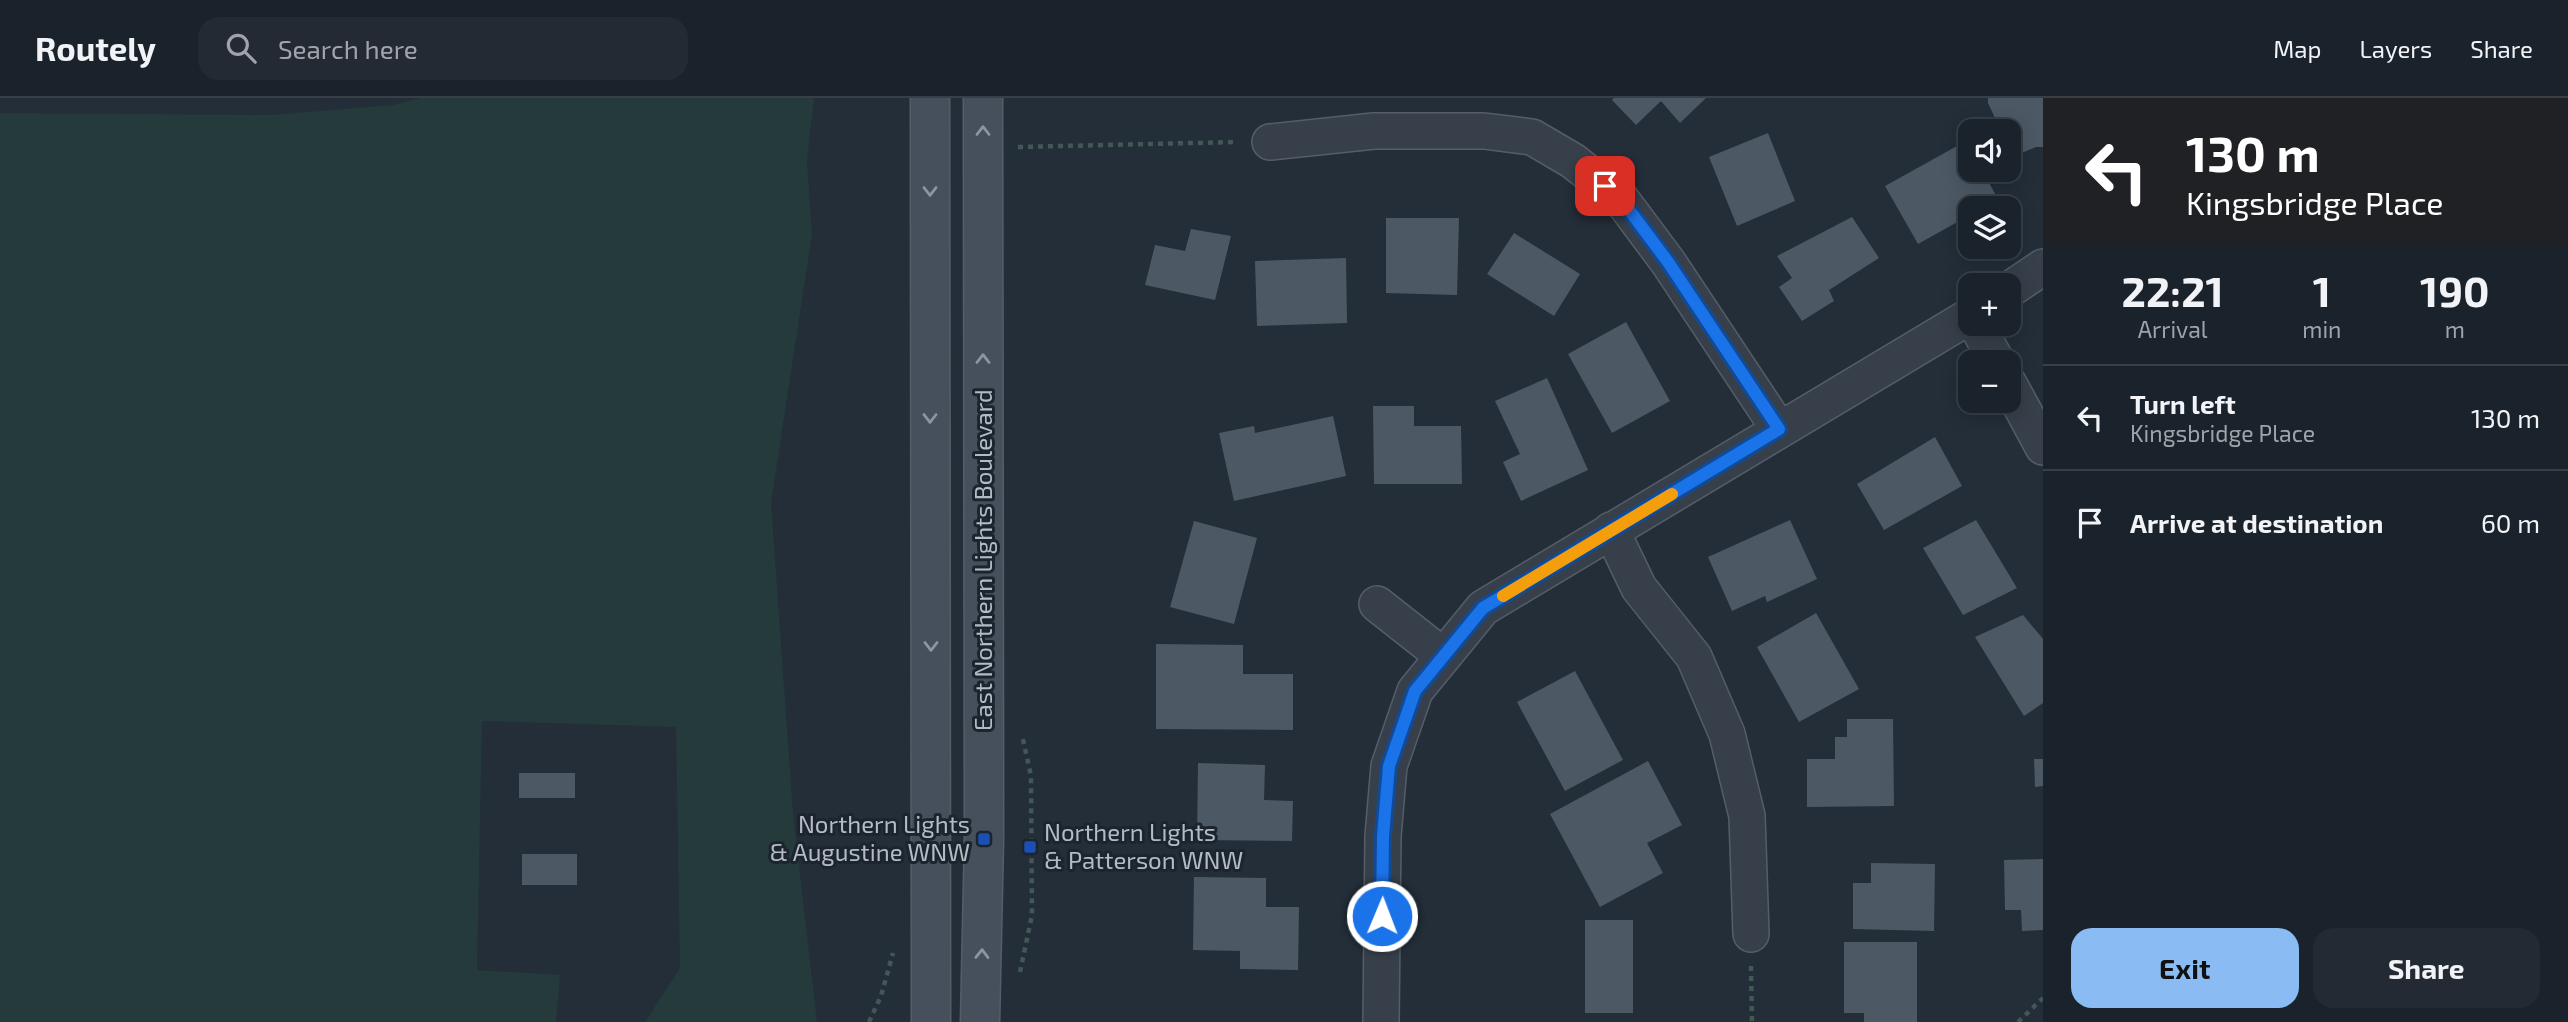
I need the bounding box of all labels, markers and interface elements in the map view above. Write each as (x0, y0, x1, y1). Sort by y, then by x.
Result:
search box (198, 17, 688, 80)
text: Routely (35, 28, 156, 68)
icon: search (222, 29, 260, 67)
text: Search here (278, 33, 418, 64)
text: Map (2273, 34, 2321, 63)
text: Layers (2359, 34, 2432, 63)
text: Share (2470, 34, 2533, 63)
map controls (1958, 119, 2021, 413)
button: sound (1958, 119, 2021, 182)
text: 130 m (2186, 123, 2320, 182)
one-way arrow (975, 126, 991, 136)
icon: left (2071, 126, 2162, 217)
pin (1575, 156, 1635, 216)
icon: arrive (1586, 167, 1624, 205)
text: Kingsbridge Place (2186, 183, 2443, 221)
one-way arrow (922, 186, 938, 196)
button: layers (1958, 196, 2021, 259)
text: 22:21 (2122, 265, 2224, 315)
text: 1 (2313, 265, 2331, 315)
text: 190 (2420, 265, 2489, 315)
button: + (1958, 273, 2021, 336)
text: Arrival (2138, 315, 2208, 343)
text: min (2302, 315, 2341, 343)
text: m (2445, 315, 2465, 343)
button: − (1958, 350, 2021, 413)
one-way arrow (976, 353, 991, 364)
text: Turn left (2130, 388, 2236, 419)
street label: East Northern Lights Boulevard (968, 389, 997, 731)
icon: left (2071, 399, 2109, 437)
text: 130 m (2471, 402, 2540, 433)
one-way arrow (922, 413, 938, 424)
text: Kingsbridge Place (2130, 419, 2315, 447)
icon: arrive (2071, 504, 2109, 542)
text: Arrive at destination (2130, 507, 2383, 538)
text: 60 m (2481, 507, 2540, 538)
one-way arrow (923, 641, 939, 651)
place label: Northern Lights & Augustine WNW (769, 809, 970, 866)
place label: Northern Lights & Patterson WNW (1044, 817, 1243, 874)
marker: Northern Lights & Augustine WNW (976, 831, 992, 847)
marker: Northern Lights & Patterson WNW (1022, 839, 1038, 855)
position arrow (1345, 879, 1419, 953)
button: Exit (2071, 928, 2299, 1008)
button: Share (2313, 928, 2540, 1008)
one-way arrow (974, 948, 989, 959)

